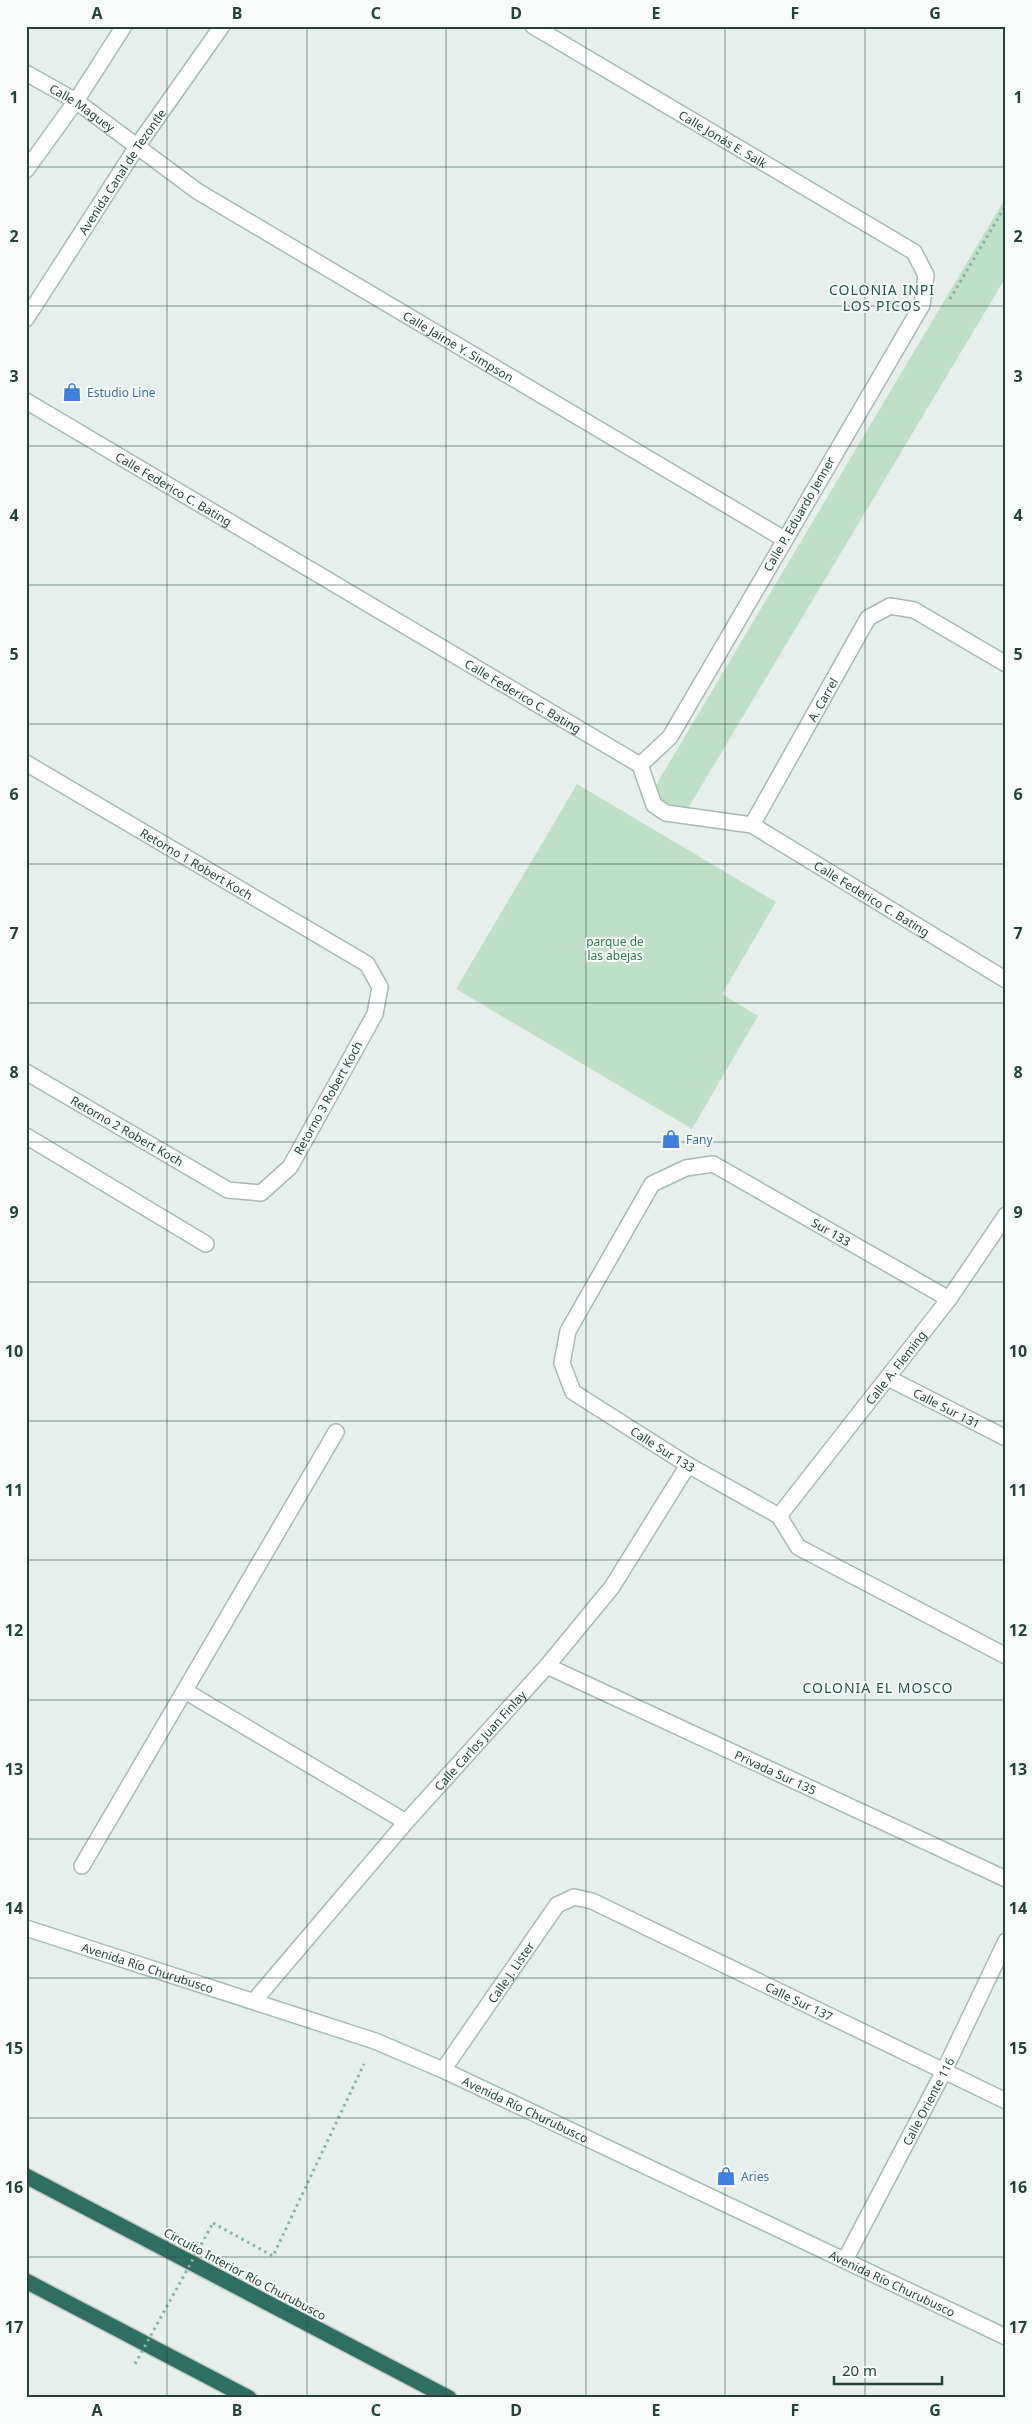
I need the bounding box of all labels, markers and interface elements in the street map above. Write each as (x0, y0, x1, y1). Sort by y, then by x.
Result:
text: A (91, 2, 103, 24)
text: B (232, 2, 242, 24)
text: C (371, 2, 381, 24)
text: D (510, 2, 522, 24)
text: E (652, 2, 661, 24)
text: F (791, 2, 799, 24)
text: G (929, 2, 941, 24)
street label: Calle Maguey (46, 79, 119, 136)
text: 1 (9, 86, 19, 108)
text: 1 (1013, 86, 1023, 108)
street label: Avenida Canal de Tezontle (74, 105, 170, 238)
street label: Calle Jonás E. Salk (676, 106, 771, 172)
text: 2 (9, 225, 19, 247)
text: 2 (1013, 225, 1023, 247)
district label: COLONIA INPI LOS PICOS (829, 280, 935, 315)
street label: Calle Jaime Y. Simpson (400, 307, 517, 385)
text: 3 (9, 365, 19, 387)
text: 3 (1013, 365, 1023, 387)
shop icon: Estudio Line (61, 381, 83, 403)
place label: Estudio Line (87, 384, 156, 401)
street label: Calle Federico C. Bating (113, 448, 235, 530)
street label: Calle P. Eduardo Jenner (759, 454, 839, 574)
text: 4 (9, 504, 19, 526)
text: 4 (1013, 504, 1023, 526)
text: 5 (9, 643, 19, 665)
text: 5 (1013, 643, 1023, 665)
street label: Calle Federico C. Bating (462, 655, 585, 737)
street label: A. Carrel (803, 674, 842, 724)
text: 6 (9, 783, 19, 805)
text: 6 (1013, 783, 1023, 805)
street label: Retorno 1 Robert Koch (137, 824, 256, 903)
street label: Calle Federico C. Bating (811, 856, 933, 940)
text: 7 (9, 922, 19, 944)
text: 7 (1013, 922, 1023, 944)
park label: parque de las abejas (586, 933, 644, 964)
street label: Retorno 3 Robert Koch (290, 1038, 366, 1158)
text: 8 (9, 1061, 19, 1083)
text: 8 (1013, 1061, 1023, 1083)
street label: Retorno 2 Robert Koch (67, 1092, 187, 1170)
shop icon: Fany (660, 1128, 682, 1150)
place label: Fany (686, 1131, 713, 1148)
text: 9 (9, 1201, 19, 1223)
text: 9 (1013, 1201, 1023, 1223)
street label: Sur 133 (808, 1214, 854, 1250)
street label: Calle A. Fleming (861, 1327, 930, 1408)
text: 10 (5, 1340, 23, 1362)
text: 10 (1009, 1340, 1027, 1362)
street label: Calle Sur 131 (910, 1384, 983, 1432)
street label: Calle Sur 133 (627, 1422, 698, 1476)
text: 11 (5, 1479, 23, 1501)
text: 11 (1009, 1479, 1027, 1501)
text: 12 (5, 1619, 23, 1641)
text: 12 (1009, 1619, 1027, 1641)
district label: COLONIA EL MOSCO (802, 1678, 954, 1697)
street label: Calle Carlos Juan Finlay (430, 1686, 530, 1794)
street label: Privada Sur 135 (732, 1746, 819, 1798)
text: 13 (5, 1758, 23, 1780)
text: 13 (1009, 1758, 1027, 1780)
text: 14 (5, 1897, 23, 1919)
text: 14 (1009, 1897, 1027, 1919)
street label: Avenida Río Churubusco (80, 1938, 216, 1997)
street label: Calle J. Lister (483, 1938, 538, 2006)
street label: Calle Sur 137 (763, 1978, 836, 2025)
text: 15 (5, 2037, 23, 2059)
text: 15 (1009, 2037, 1027, 2059)
street label: Calle Oriente 116 (898, 2054, 958, 2148)
street label: Avenida Río Churubusco (460, 2072, 591, 2146)
shop icon: Aries (715, 2165, 737, 2187)
place label: Aries (741, 2168, 769, 2185)
text: 16 (5, 2176, 23, 2198)
text: 16 (1009, 2176, 1027, 2198)
street label: Circuito Interior Río Churubusco (161, 2224, 329, 2324)
street label: Avenida Río Churubusco (826, 2246, 958, 2320)
text: 17 (5, 2316, 23, 2338)
text: 17 (1009, 2316, 1027, 2338)
scale bar (834, 2354, 942, 2386)
text: 20 m (842, 2360, 877, 2380)
text: A (91, 2399, 103, 2421)
text: B (232, 2399, 242, 2421)
text: C (371, 2399, 381, 2421)
text: D (510, 2399, 522, 2421)
text: E (652, 2399, 661, 2421)
text: F (791, 2399, 799, 2421)
text: G (929, 2399, 941, 2421)

